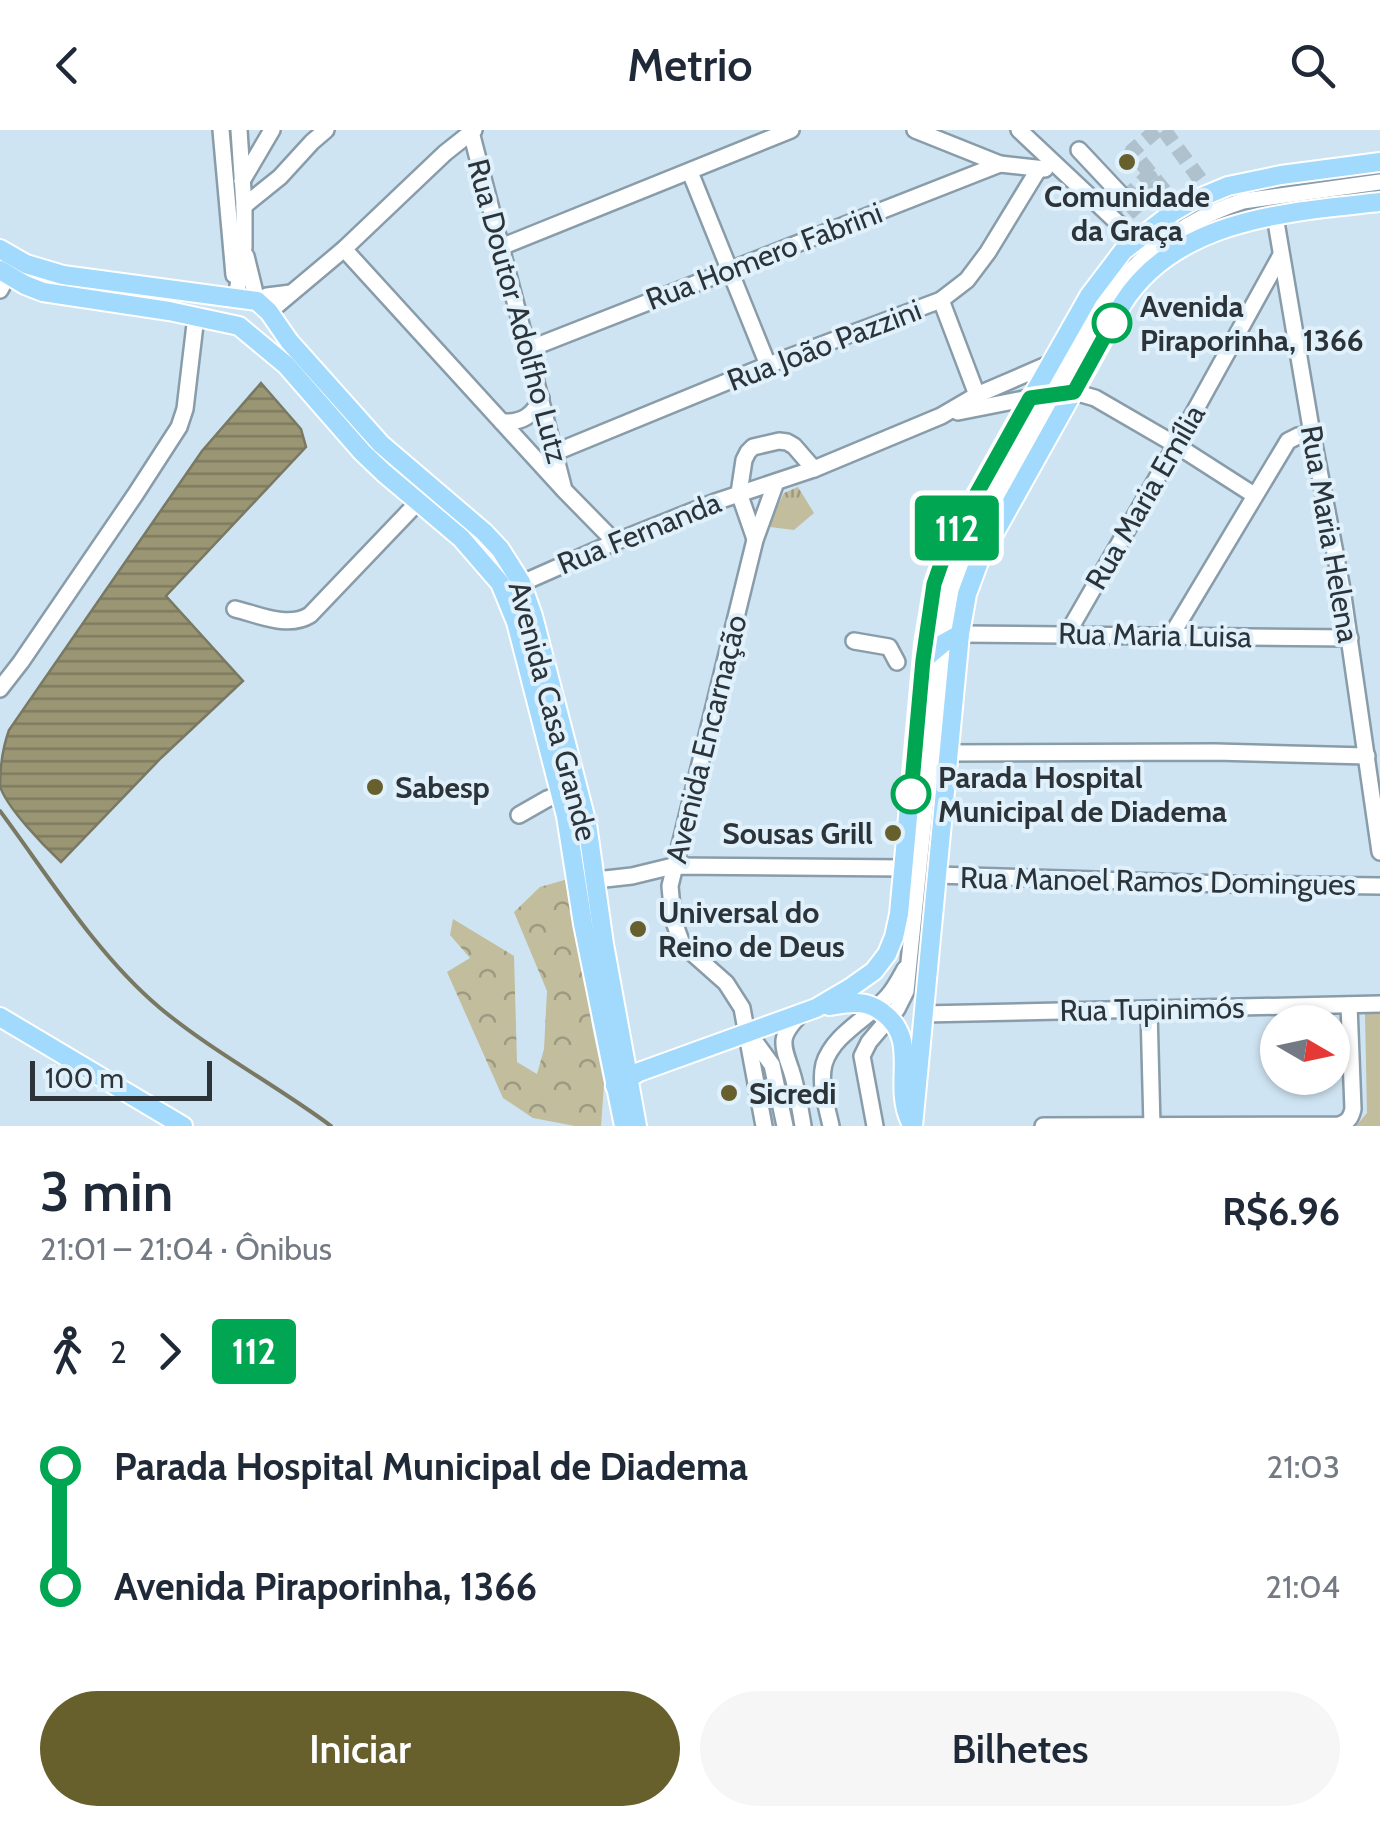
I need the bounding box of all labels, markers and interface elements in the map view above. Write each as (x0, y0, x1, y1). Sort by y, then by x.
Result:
icon: back (40, 38, 95, 93)
text: Metrio (627, 38, 753, 92)
icon: search (1285, 38, 1340, 93)
marker: Comunidade da Graça (1116, 151, 1138, 173)
street label: Rua Doutor Adolfho Lutz (460, 155, 576, 467)
place label: Comunidade da Graça (1044, 178, 1210, 249)
street label: Rua Homero Fabrini (641, 194, 887, 318)
place label: Avenida Piraporinha, 1366 (1140, 288, 1364, 359)
street label: Rua João Pazzini (722, 291, 926, 399)
marker: Avenida Piraporinha, 1366 (1093, 304, 1131, 342)
street label: Rua Maria Emília (1077, 398, 1213, 596)
street label: Rua Maria Helena (1293, 423, 1367, 646)
street label: Rua Fernanda (552, 483, 727, 583)
line badge: 112 (900, 496, 1014, 560)
text: 112 (935, 507, 979, 550)
street label: Avenida Casa Grande (501, 577, 605, 845)
street label: Avenida Encarnação (657, 611, 755, 867)
street label: Rua Maria Luisa (1058, 615, 1253, 655)
place label: Parada Hospital Municipal de Diadema (938, 759, 1227, 830)
place label: Sabesp (395, 769, 490, 806)
marker: Parada Hospital Municipal de Diadema (892, 775, 930, 813)
marker: Sabesp (364, 776, 386, 798)
place label: Sousas Grill (722, 815, 873, 852)
marker: Sousas Grill (882, 822, 904, 844)
street label: Rua Manoel Ramos Domingues (960, 859, 1356, 903)
place label: Universal do Reino de Deus (658, 894, 845, 965)
marker: Universal do Reino de Deus (627, 918, 649, 940)
street label: Rua Tupinimós (1059, 989, 1245, 1029)
north arrow (1260, 1005, 1350, 1095)
map controls (1260, 1005, 1350, 1095)
scale bar (30, 1056, 212, 1100)
text: 100 m (45, 1061, 124, 1095)
place label: Sicredi (749, 1075, 836, 1112)
marker: Sicredi (718, 1082, 740, 1104)
text: 3 min (40, 1158, 173, 1225)
text: R$6.96 (1222, 1188, 1340, 1235)
text: 21:01 – 21:04 · Ônibus (40, 1229, 332, 1268)
icon: walk (40, 1324, 95, 1379)
icon: forward (142, 1324, 197, 1379)
text: 112 (232, 1330, 276, 1373)
text: 2 (110, 1332, 127, 1371)
text: Parada Hospital Municipal de Diadema (114, 1443, 748, 1490)
text: 21:03 (1266, 1447, 1340, 1486)
text: Avenida Piraporinha, 1366 (114, 1563, 537, 1610)
text: 21:04 (1265, 1567, 1340, 1606)
button: Iniciar (40, 1691, 680, 1806)
button: Bilhetes (700, 1691, 1340, 1806)

